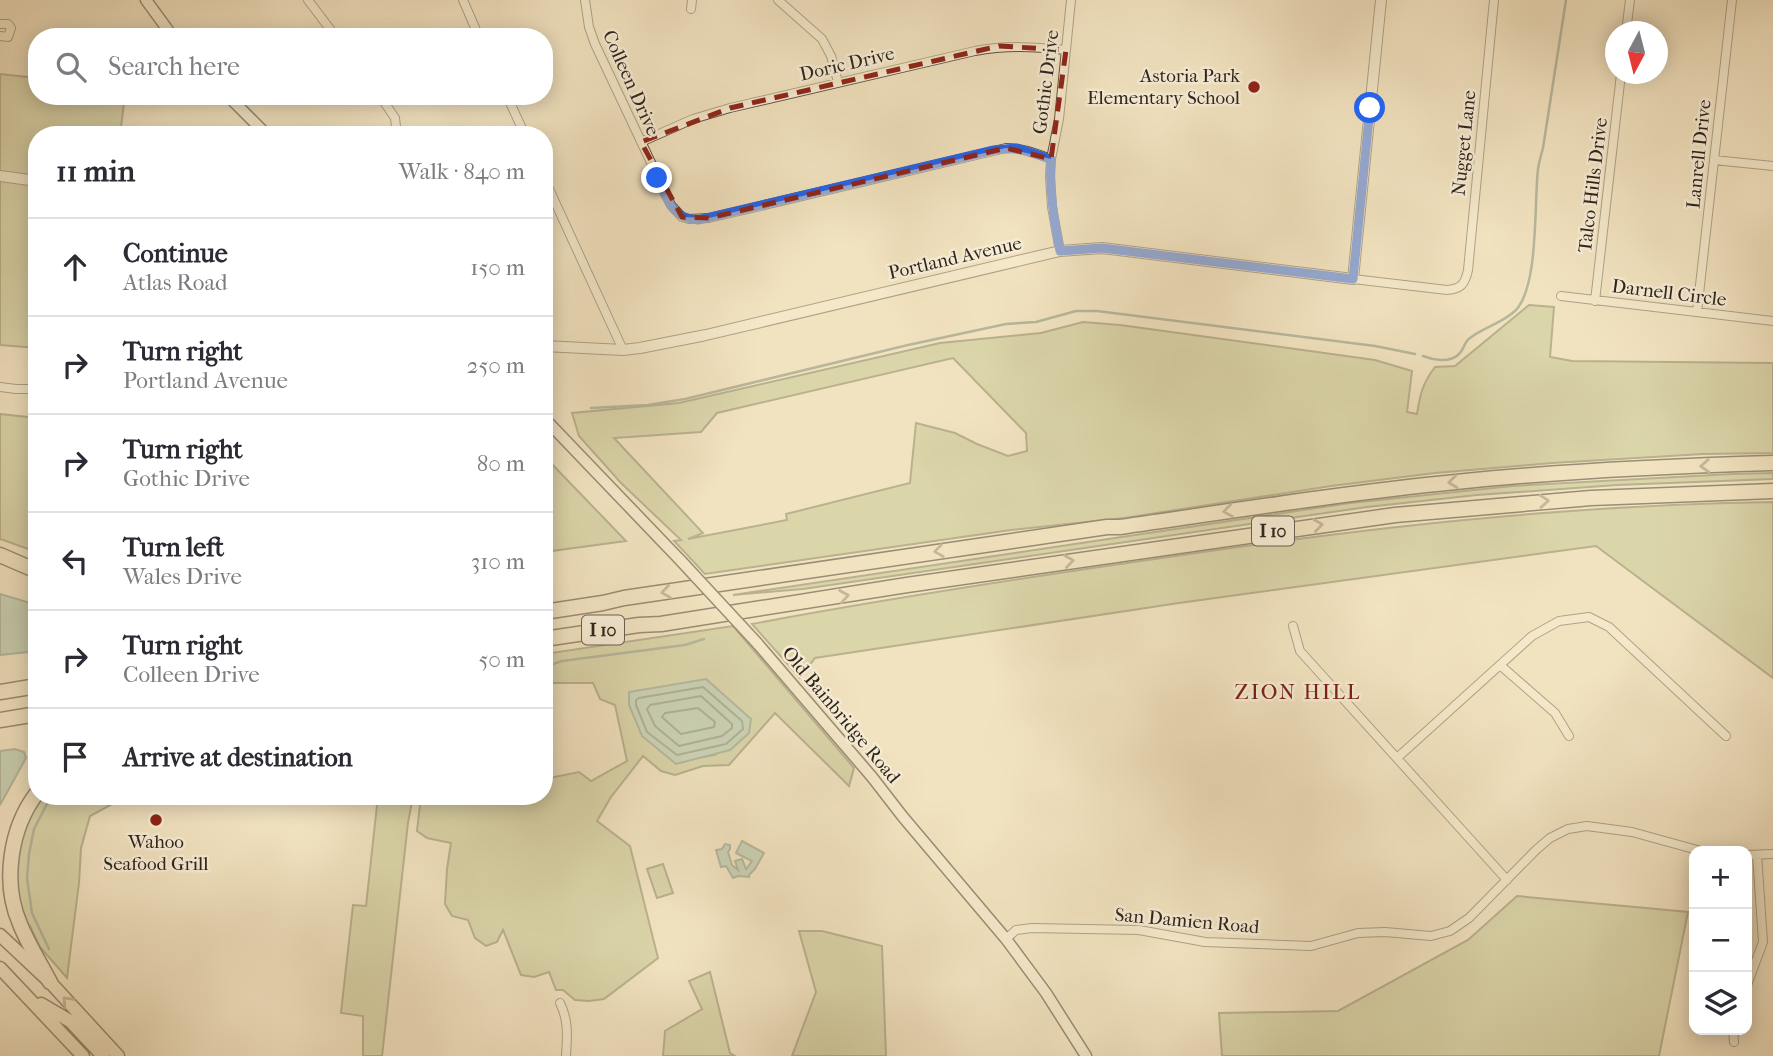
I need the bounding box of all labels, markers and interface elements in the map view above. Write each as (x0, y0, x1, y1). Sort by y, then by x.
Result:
north arrow (1605, 21, 1668, 84)
street label: Colleen Drive (598, 27, 664, 139)
search box (28, 28, 553, 105)
street label: Gothic Drive (1029, 29, 1063, 135)
street label: Doric Drive (798, 42, 896, 86)
icon: search (52, 48, 90, 86)
text: Search here (108, 51, 240, 82)
place label: Astoria Park Elementary School (1087, 65, 1240, 109)
marker: Astoria Park Elementary School (1246, 79, 1262, 95)
street label: Nugget Lane (1448, 89, 1480, 197)
route start (1354, 92, 1385, 123)
street label: Lanrell Drive (1682, 98, 1716, 210)
street label: Talco Hills Drive (1574, 116, 1612, 254)
text: 11 min (56, 154, 135, 189)
text: Walk · 840 m (399, 158, 525, 185)
route end (641, 162, 672, 193)
street label: Portland Avenue (886, 232, 1024, 284)
text: Continue (123, 238, 228, 269)
icon: ahead (56, 248, 94, 286)
text: 150 m (470, 254, 525, 281)
text: Atlas Road (123, 269, 228, 296)
street label: Darnell Circle (1610, 275, 1728, 311)
text: Turn right (123, 336, 243, 367)
icon: right (56, 346, 94, 384)
text: 250 m (467, 352, 525, 379)
text: Portland Avenue (123, 367, 288, 394)
text: Turn right (123, 434, 243, 465)
icon: right (56, 444, 94, 482)
text: 80 m (477, 450, 525, 477)
one-way arrow (1699, 458, 1710, 473)
text: Gothic Drive (123, 465, 250, 492)
one-way arrow (1448, 474, 1459, 489)
one-way arrow (1539, 494, 1550, 509)
one-way arrow (1222, 503, 1234, 518)
road number: I 10 (1252, 516, 1294, 546)
one-way arrow (1312, 518, 1324, 533)
text: Turn left (123, 532, 224, 563)
icon: left (56, 542, 94, 580)
one-way arrow (933, 543, 945, 558)
text: 310 m (471, 548, 525, 575)
one-way arrow (1063, 554, 1075, 569)
text: Wales Drive (123, 563, 242, 590)
one-way arrow (660, 584, 672, 599)
one-way arrow (838, 589, 850, 604)
road number: I 10 (582, 616, 624, 644)
text: Turn right (123, 630, 243, 661)
icon: right (56, 640, 94, 678)
street label: Old Bainbridge Road (777, 642, 905, 788)
text: 50 m (478, 646, 525, 673)
text: Colleen Drive (123, 661, 260, 688)
district label: ZION HILL (1234, 680, 1362, 704)
icon: arrive (56, 738, 94, 776)
text: Arrive at destination (123, 742, 353, 773)
marker: Wahoo Seafood Grill (148, 812, 164, 828)
place label: Wahoo Seafood Grill (103, 831, 209, 875)
map controls (1689, 846, 1752, 1035)
button: + (1689, 846, 1752, 909)
street label: San Damien Road (1114, 904, 1261, 938)
button: − (1689, 909, 1752, 972)
button: layers (1689, 972, 1752, 1035)
one-way arrow (63, 996, 76, 1009)

